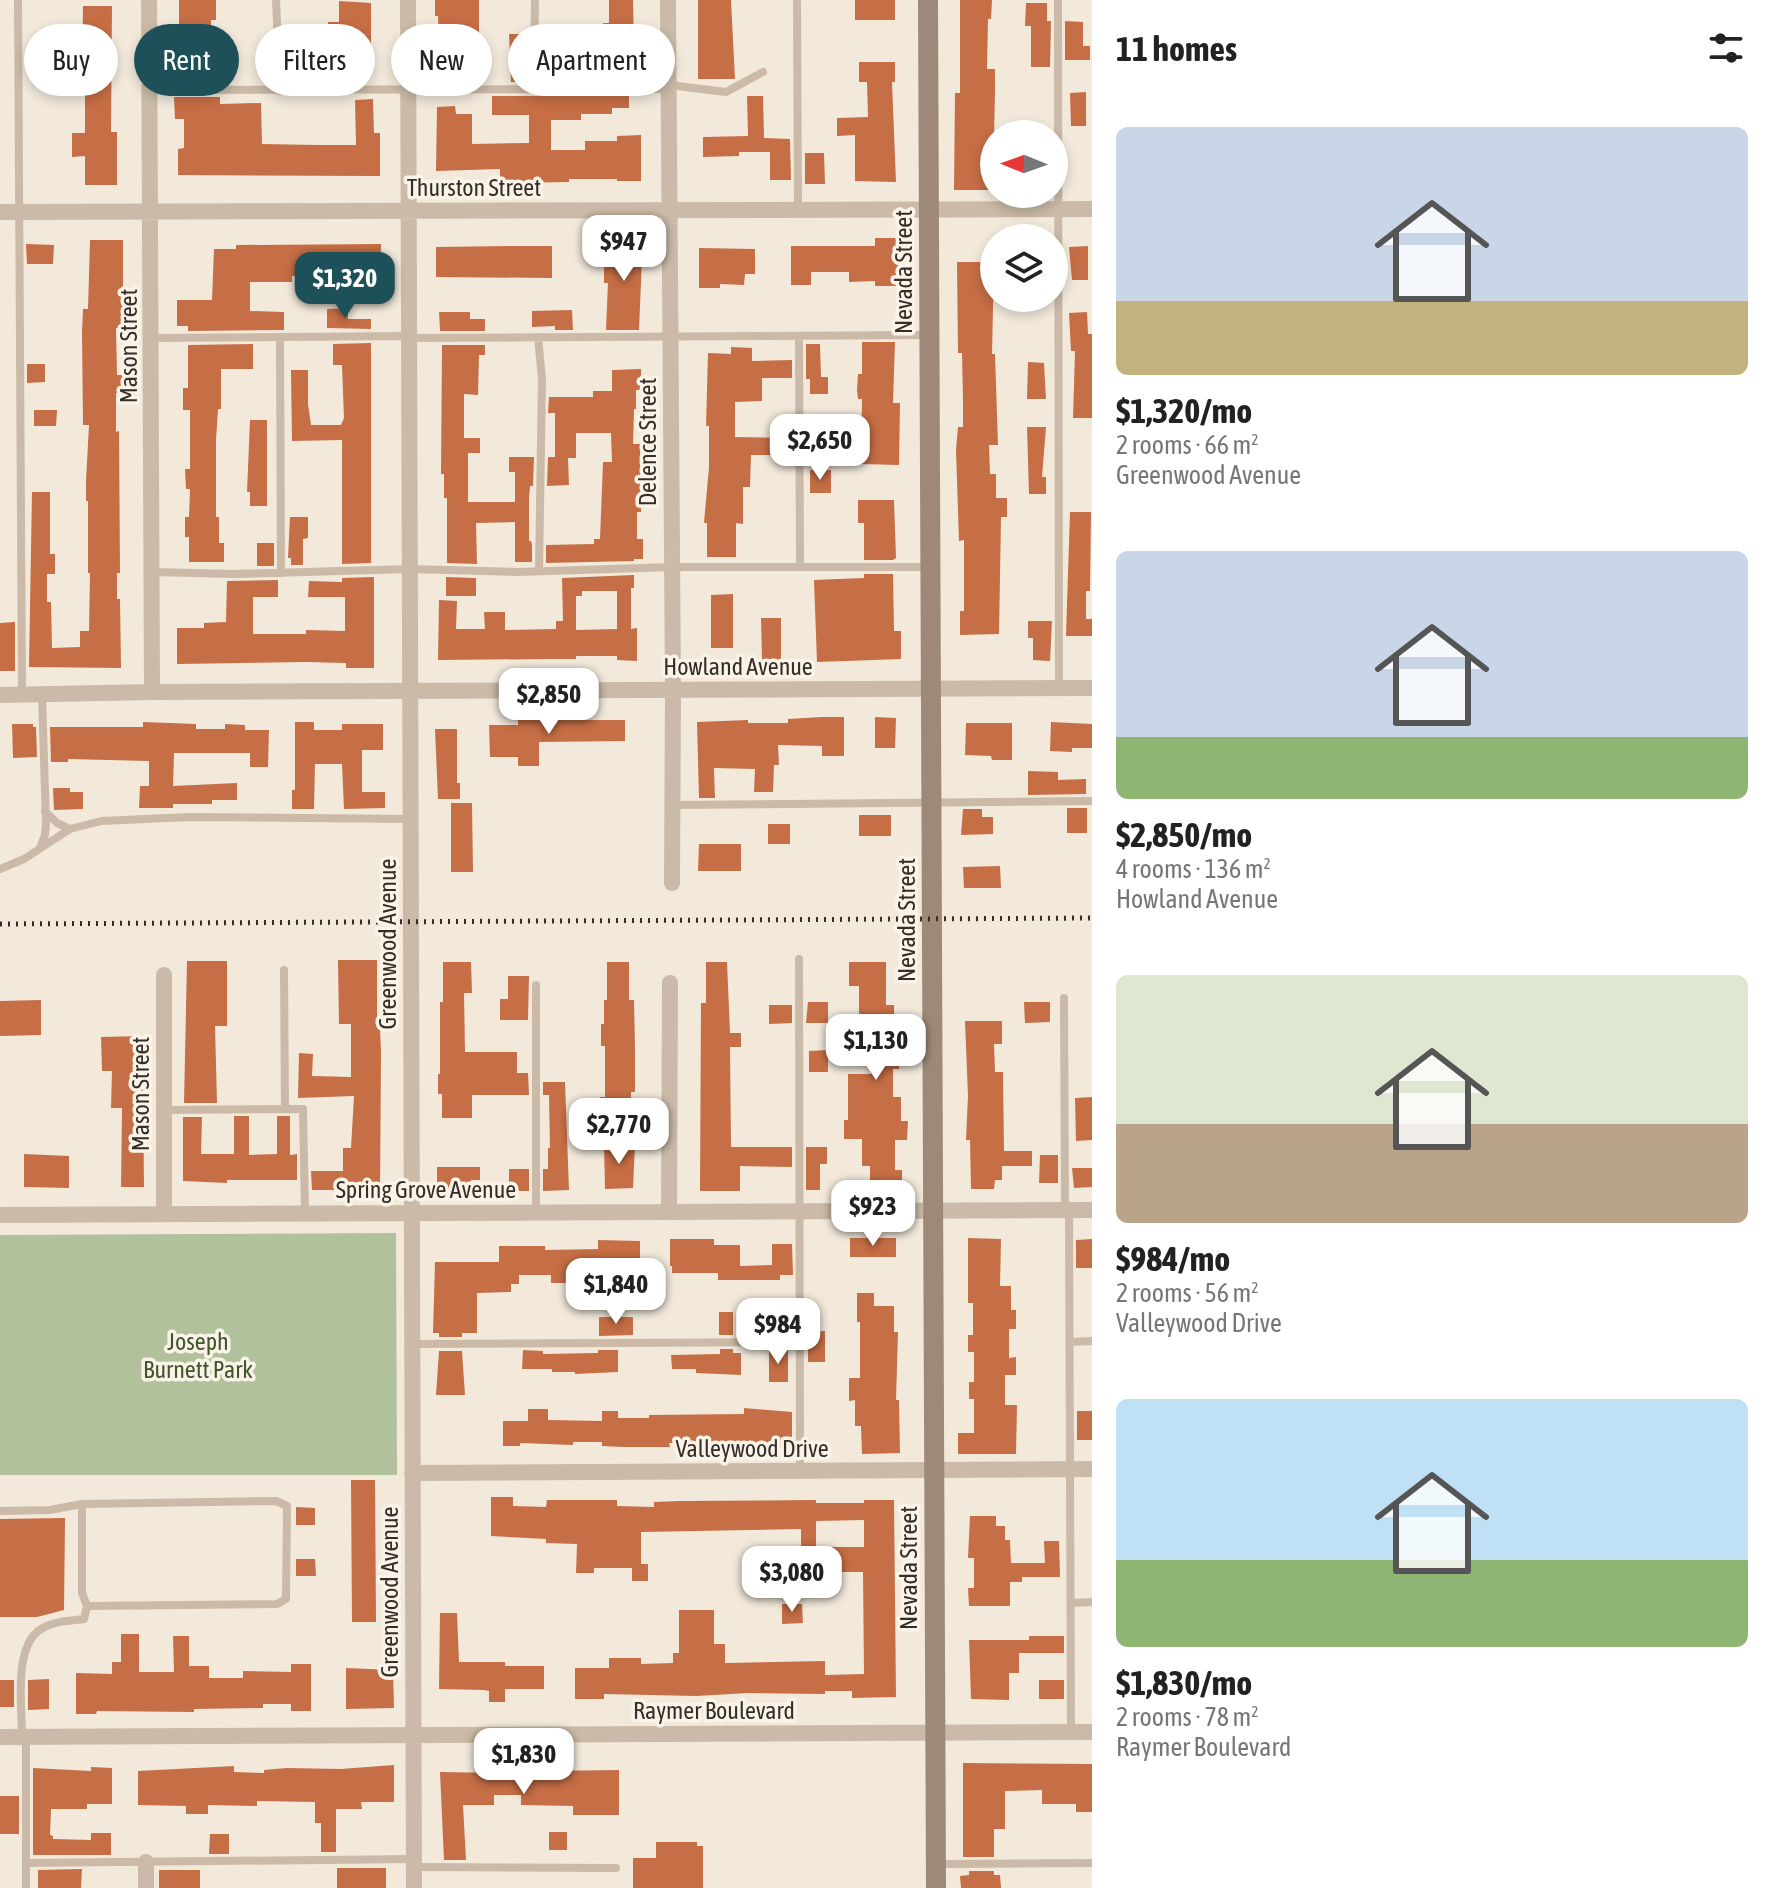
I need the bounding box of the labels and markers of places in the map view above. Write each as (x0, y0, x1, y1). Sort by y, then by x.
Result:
pin: $947 (577, 215, 671, 283)
pin: $1,320 (280, 252, 410, 320)
pin: $2,650 (755, 414, 885, 482)
pin: $2,850 (484, 668, 614, 736)
pin: $1,130 (811, 1014, 941, 1082)
pin: $2,770 (554, 1098, 684, 1166)
pin: $923 (826, 1180, 920, 1248)
pin: $1,840 (551, 1258, 681, 1326)
pin: $984 (731, 1298, 825, 1366)
pin: $3,080 (727, 1546, 857, 1614)
pin: $1,830 (459, 1728, 589, 1796)

